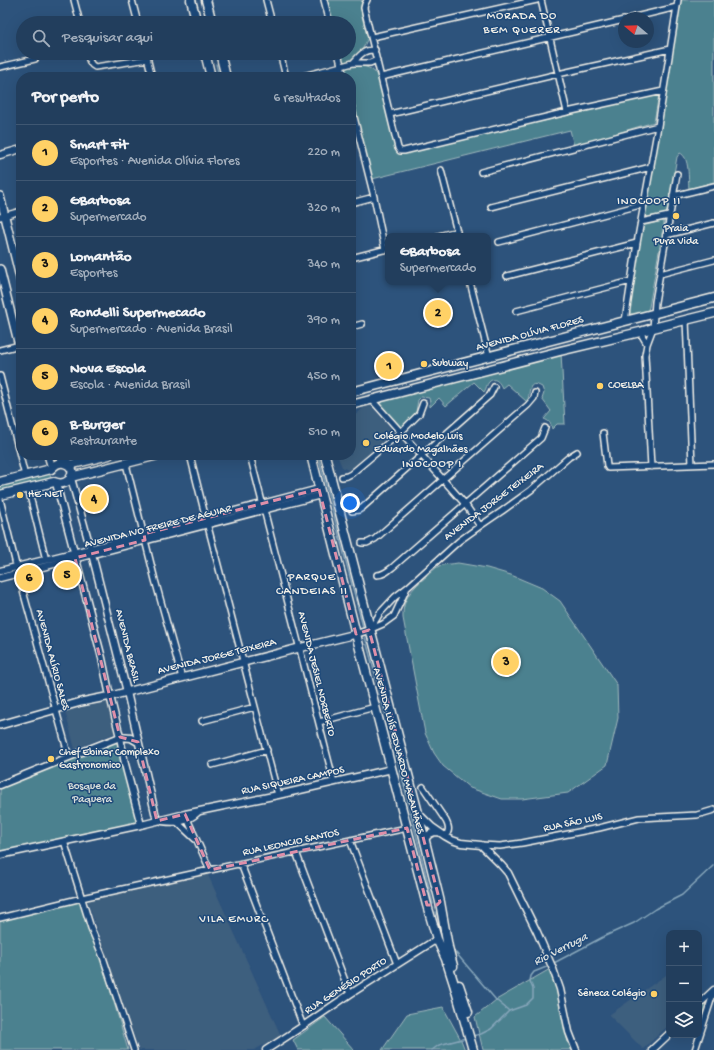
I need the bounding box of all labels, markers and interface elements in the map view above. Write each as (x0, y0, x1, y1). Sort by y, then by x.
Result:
district label: MORADA DO BEM QUERER (482, 10, 561, 38)
north arrow (618, 12, 654, 48)
search box (16, 16, 356, 60)
icon: search (30, 27, 52, 49)
text: Pesquisar aqui (62, 29, 153, 47)
text: Por perto (32, 88, 99, 108)
text: 6 resultados (274, 91, 340, 106)
text: Smart Fit (70, 136, 128, 154)
text: 1 (42, 145, 48, 160)
text: 220 m (308, 145, 340, 160)
text: Esportes · Avenida Olívia Flores (70, 154, 239, 169)
text: GBarbosa (70, 192, 130, 210)
district label: INOCOOP II (617, 195, 681, 209)
text: 2 (42, 201, 48, 216)
text: 320 m (307, 201, 340, 216)
text: Supermercado (70, 210, 146, 225)
marker: Praia Pura Vida (671, 211, 681, 221)
place label: Praia Pura Vida (653, 223, 699, 248)
popup (385, 233, 491, 285)
text: GBarbosa (400, 243, 460, 261)
text: Lomantão (70, 248, 132, 266)
text: 3 (42, 257, 48, 272)
text: 340 m (307, 257, 340, 272)
text: Supermercado (400, 261, 476, 276)
text: Esportes (70, 266, 117, 281)
pin: 2 (425, 298, 451, 328)
text: Rondelli Supermecado (70, 304, 206, 322)
text: 4 (42, 313, 48, 328)
text: 390 m (307, 313, 340, 328)
street label: AVENIDA OLÍVIA FLORES (475, 313, 586, 354)
text: Supermercado · Avenida Brasil (70, 322, 233, 337)
pin: 1 (376, 351, 402, 381)
place label: Subway (432, 358, 469, 370)
marker: Subway (419, 359, 429, 369)
text: Nova Escola (70, 360, 145, 378)
text: 5 (42, 369, 48, 384)
text: 450 m (307, 369, 340, 384)
text: Escola · Avenida Brasil (70, 378, 190, 393)
place label: COELBA (608, 380, 644, 392)
marker: COELBA (595, 381, 605, 391)
text: B-Burger (70, 416, 124, 434)
text: 6 (42, 425, 48, 440)
text: 510 m (308, 425, 340, 440)
place label: Colégio Modelo Luis Eduardo Magalhães (374, 431, 468, 456)
text: Restaurante (70, 434, 137, 449)
marker: Colégio Modelo Luis Eduardo Magalhães (361, 438, 371, 448)
district label: INOCOOP I (402, 458, 462, 472)
street label: AVENIDA JORGE TEIXEIRA (442, 460, 547, 543)
pin: 4 (81, 484, 107, 514)
place label: HE-NET (28, 489, 64, 501)
marker: HE-NET (15, 490, 25, 500)
your location (340, 493, 360, 513)
street label: AVENIDA IVO FREIRE DE AGUIAR (83, 503, 234, 551)
pin: 5 (54, 560, 80, 590)
pin: 6 (16, 563, 42, 593)
district label: PARQUE CANDEIAS II (276, 571, 348, 599)
street label: AVENIDA ALÍRIO SALES (33, 608, 72, 713)
street label: AVENIDA BRASIL (112, 608, 142, 685)
street label: AVENIDA JESIEL NORBERTO (295, 610, 337, 738)
street label: AVENIDA JORGE TEIXEIRA (157, 636, 278, 678)
pin: 3 (493, 647, 519, 677)
street label: AVENIDA LUÍS EDUARDO MAGALHÃES (370, 666, 427, 836)
place label: Chef Ebiner Complexo Gastronomico (59, 746, 160, 772)
marker: Chef Ebiner Complexo Gastronomico (46, 754, 56, 764)
street label: RUA SIQUEIRA CAMPOS (240, 764, 346, 798)
park label: Bosque da Paquera (67, 781, 117, 806)
street label: RUA SÃO LUIS (542, 810, 605, 835)
street label: RUA LEONCIO SANTOS (242, 827, 341, 859)
district label: VILA EMURC (198, 913, 269, 927)
water label: Rio Verruga (532, 930, 591, 970)
map controls (666, 930, 702, 1038)
button: + (666, 930, 702, 966)
street label: RUA GENÉSIO PORTO (302, 954, 390, 1017)
button: − (666, 966, 702, 1002)
place label: Sêneca Colégio (578, 988, 646, 1000)
marker: Sêneca Colégio (649, 989, 659, 999)
button: layers (666, 1002, 702, 1038)

